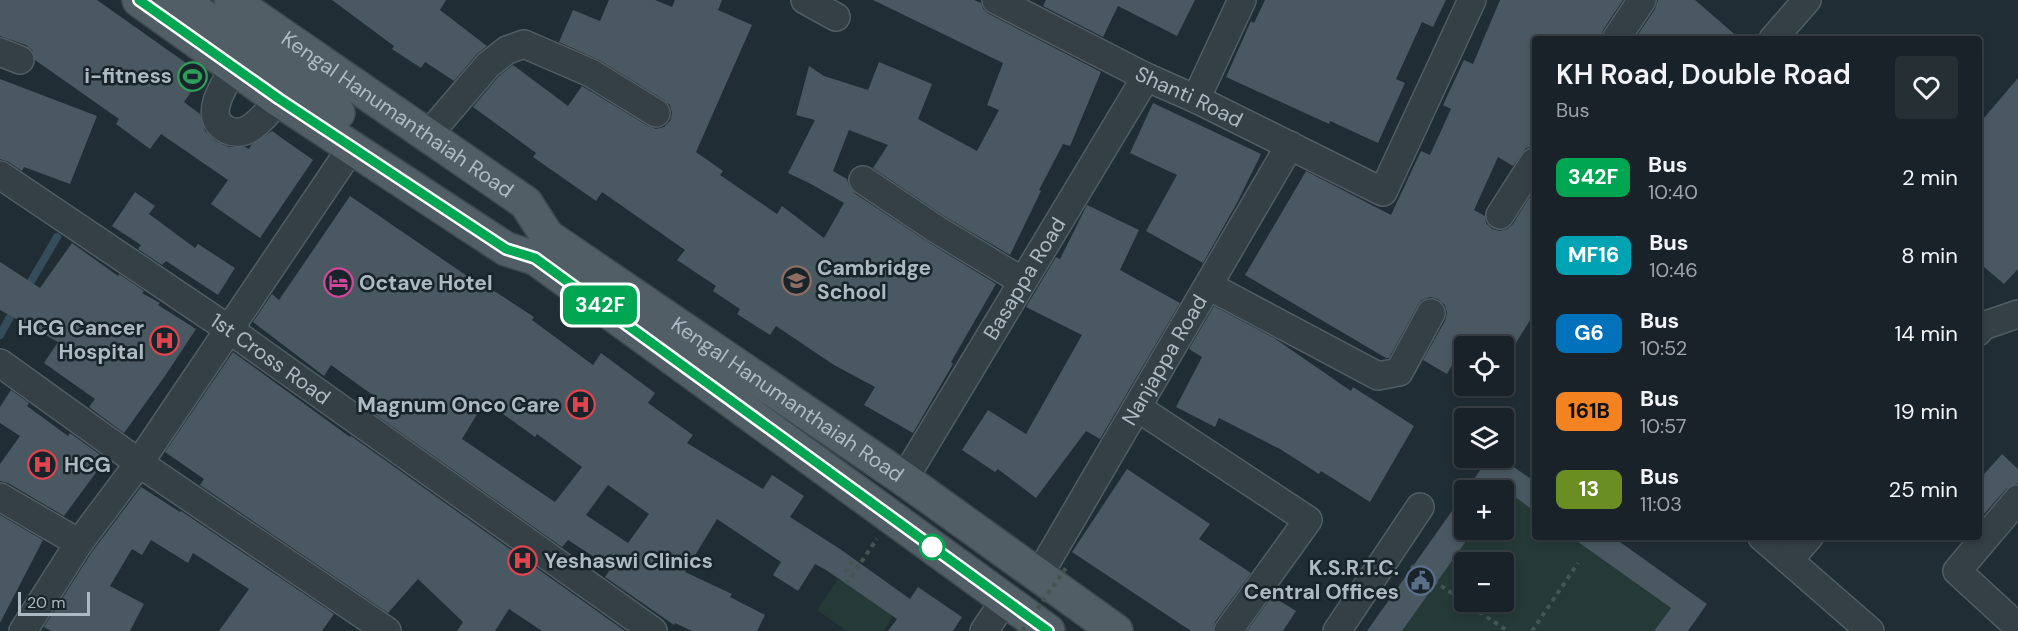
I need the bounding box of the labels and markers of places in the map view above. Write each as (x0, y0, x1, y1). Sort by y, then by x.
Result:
sports icon: i-fitness (177, 60, 209, 92)
place label: i-fitness (84, 62, 172, 90)
place label: Cambridge School (817, 254, 931, 306)
school or university icon: Cambridge School (780, 264, 812, 296)
hotel icon: Octave Hotel (322, 267, 354, 299)
place label: Octave Hotel (359, 269, 493, 297)
place label: HCG Cancer Hospital (17, 314, 144, 366)
hospital icon: HCG Cancer Hospital (149, 324, 181, 356)
hospital icon: Magnum Onco Care (565, 389, 597, 421)
place label: Magnum Onco Care (357, 391, 560, 419)
hospital icon: HCG (27, 449, 59, 481)
place label: HCG (64, 451, 111, 479)
unlabelled marker (919, 534, 945, 560)
hospital icon: Yeshaswi Clinics (507, 545, 539, 577)
place label: Yeshaswi Clinics (544, 547, 713, 575)
place label: K.S.R.T.C. Central Offices (1244, 554, 1399, 606)
public building icon: K.S.R.T.C. Central Offices (1404, 564, 1436, 596)

